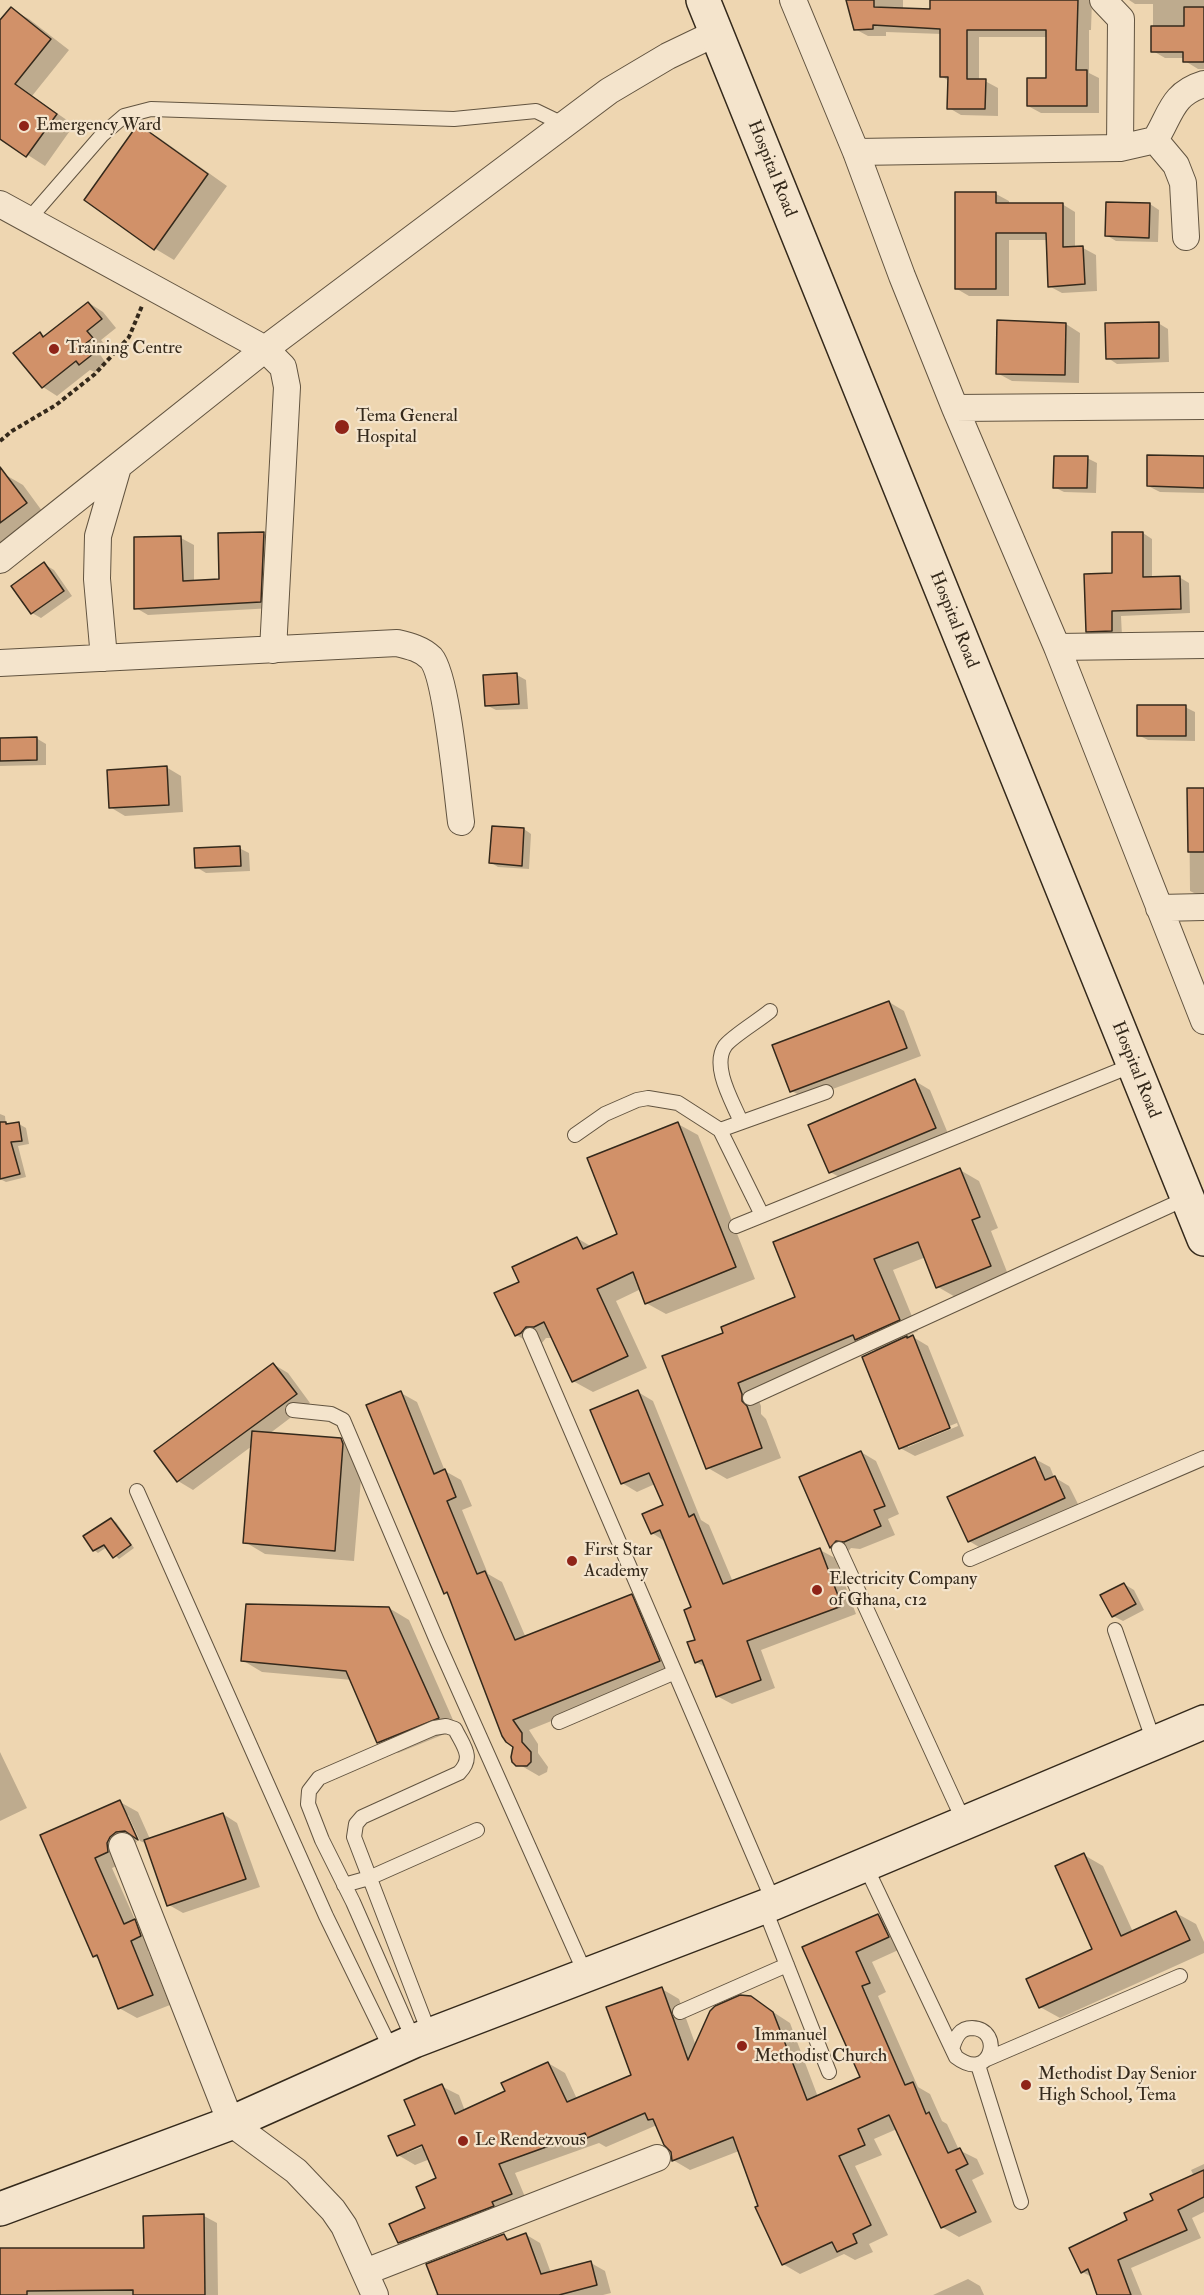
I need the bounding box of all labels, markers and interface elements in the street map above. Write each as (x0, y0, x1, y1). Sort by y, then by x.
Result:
place label: Emergency Ward (36, 115, 161, 137)
street label: Hospital Road (742, 118, 800, 220)
marker: Emergency Ward (17, 119, 31, 133)
place label: Training Centre (66, 338, 182, 360)
marker: Training Centre (47, 342, 61, 356)
place label: Tema General Hospital (356, 406, 458, 448)
marker: Tema General Hospital (333, 418, 351, 436)
street label: Hospital Road (924, 569, 982, 671)
street label: Hospital Road (1106, 1019, 1164, 1121)
place label: First Star Academy (584, 1540, 652, 1582)
marker: First Star Academy (565, 1554, 579, 1568)
place label: Electricity Company of Ghana, c12 (829, 1569, 977, 1612)
marker: Electricity Company of Ghana, c12 (810, 1583, 824, 1597)
place label: Immanuel Methodist Church (754, 2025, 887, 2068)
marker: Immanuel Methodist Church (735, 2039, 749, 2053)
place label: Methodist Day Senior High School, Tema (1038, 2064, 1196, 2106)
marker: Methodist Day Senior High School, Tema (1019, 2078, 1033, 2092)
place label: Le Rendezvous (475, 2130, 586, 2152)
marker: Le Rendezvous (456, 2134, 470, 2148)

